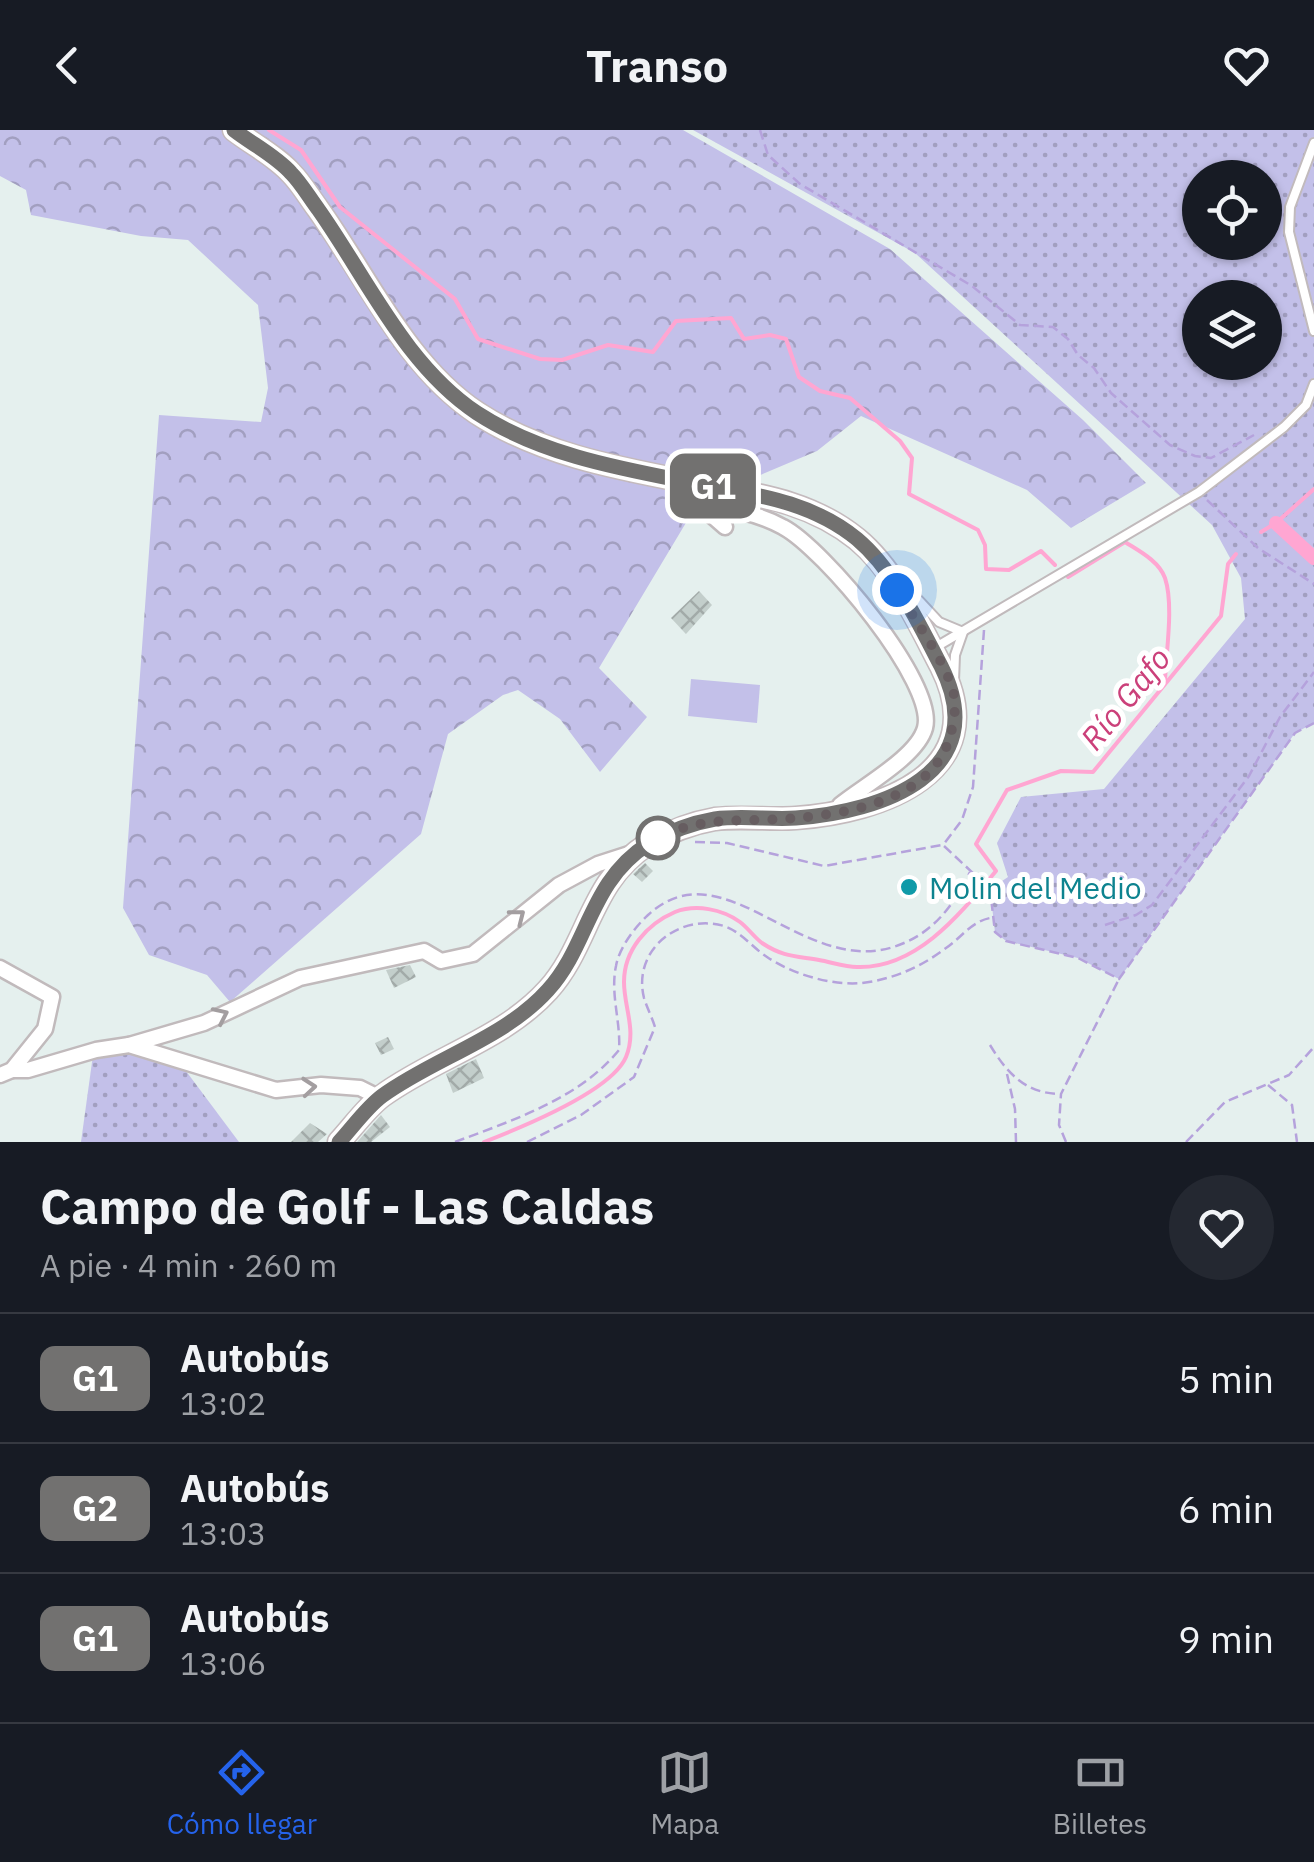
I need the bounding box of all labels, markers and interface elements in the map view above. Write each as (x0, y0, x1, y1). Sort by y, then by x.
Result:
text: Transo (586, 36, 728, 94)
icon: back (40, 38, 95, 93)
icon: heart (1219, 38, 1274, 93)
map controls (1182, 160, 1282, 380)
button: locate (1182, 160, 1282, 260)
button: layers (1182, 280, 1282, 380)
line badge: G1 (668, 454, 758, 518)
text: G1 (690, 463, 736, 509)
your location (872, 565, 922, 615)
water label: Río Gafo (1071, 638, 1179, 758)
unlabelled marker (637, 817, 679, 859)
place label: Molin del Medio (929, 868, 1142, 907)
marker: Molin del Medio (898, 876, 920, 898)
one-way arrow (507, 910, 525, 928)
one-way arrow (211, 1007, 229, 1027)
one-way arrow (301, 1077, 317, 1099)
text: Campo de Golf - Las Caldas (40, 1175, 654, 1237)
button: heart (1169, 1175, 1274, 1280)
text: A pie · 4 min · 260 m (40, 1244, 337, 1286)
text: Autobús (180, 1333, 329, 1382)
text: 5 min (1178, 1354, 1274, 1403)
text: G1 (72, 1355, 118, 1401)
text: 13:02 (180, 1382, 266, 1424)
text: Autobús (180, 1463, 329, 1512)
text: 6 min (1178, 1484, 1274, 1533)
text: G2 (72, 1485, 118, 1531)
text: 13:03 (180, 1512, 266, 1554)
text: Autobús (180, 1593, 329, 1642)
text: 9 min (1178, 1614, 1274, 1663)
text: G1 (72, 1615, 118, 1661)
text: 13:06 (180, 1642, 266, 1684)
tab: Cómo llegar (167, 1745, 317, 1842)
tab: Mapa (650, 1745, 719, 1842)
tab: Billetes (1053, 1745, 1147, 1842)

